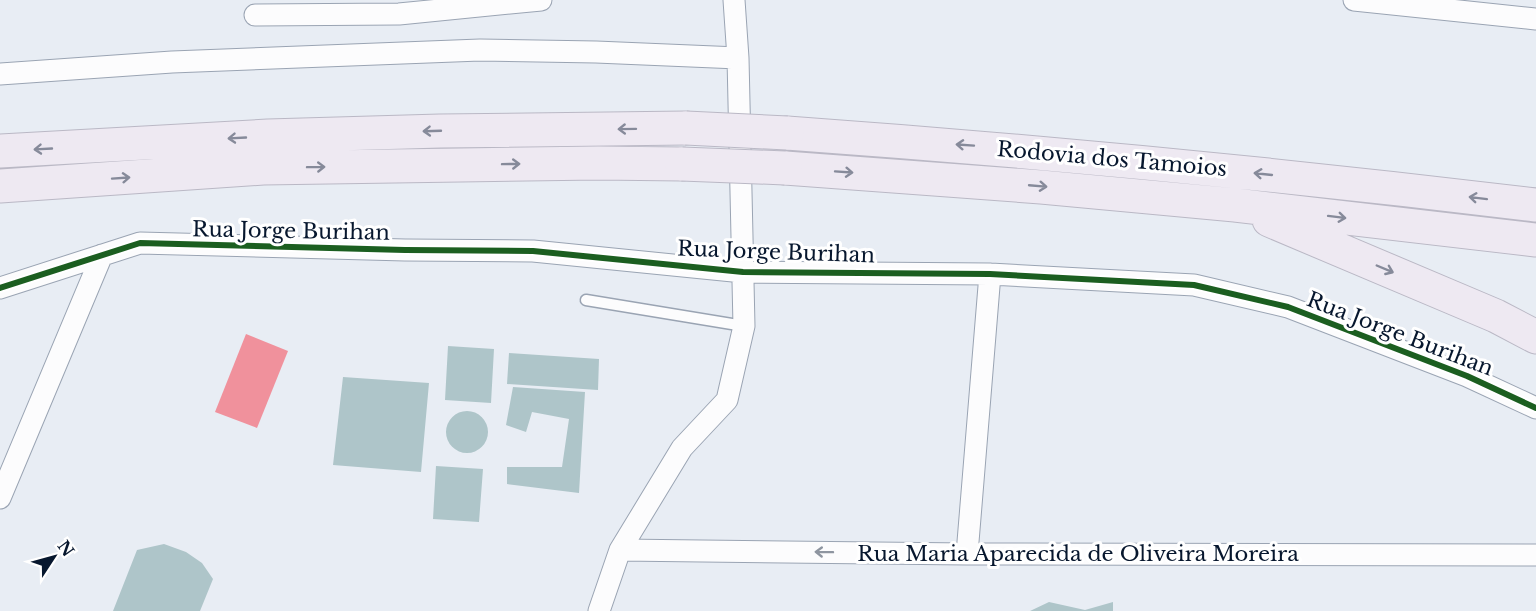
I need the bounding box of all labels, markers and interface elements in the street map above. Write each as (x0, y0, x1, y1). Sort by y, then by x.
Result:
one-way arrow (618, 123, 638, 134)
one-way arrow (423, 125, 443, 137)
one-way arrow (228, 132, 248, 143)
street label: Rodovia dos Tamoios (996, 136, 1228, 182)
one-way arrow (955, 140, 975, 151)
one-way arrow (33, 143, 53, 154)
one-way arrow (500, 158, 520, 170)
one-way arrow (305, 161, 325, 173)
one-way arrow (833, 167, 853, 178)
one-way arrow (1254, 168, 1274, 179)
one-way arrow (111, 172, 131, 183)
one-way arrow (1028, 181, 1048, 192)
one-way arrow (1469, 192, 1488, 203)
one-way arrow (1326, 211, 1346, 222)
street label: Rua Jorge Burihan (192, 216, 390, 246)
street label: Rua Jorge Burihan (677, 236, 875, 268)
one-way arrow (1375, 264, 1394, 275)
street label: Rua Jorge Burihan (1303, 286, 1497, 382)
north arrow (24, 527, 84, 587)
text: N (54, 536, 79, 560)
street label: Rua Maria Aparecida de Oliveira Moreira (857, 541, 1299, 567)
one-way arrow (815, 546, 835, 558)

